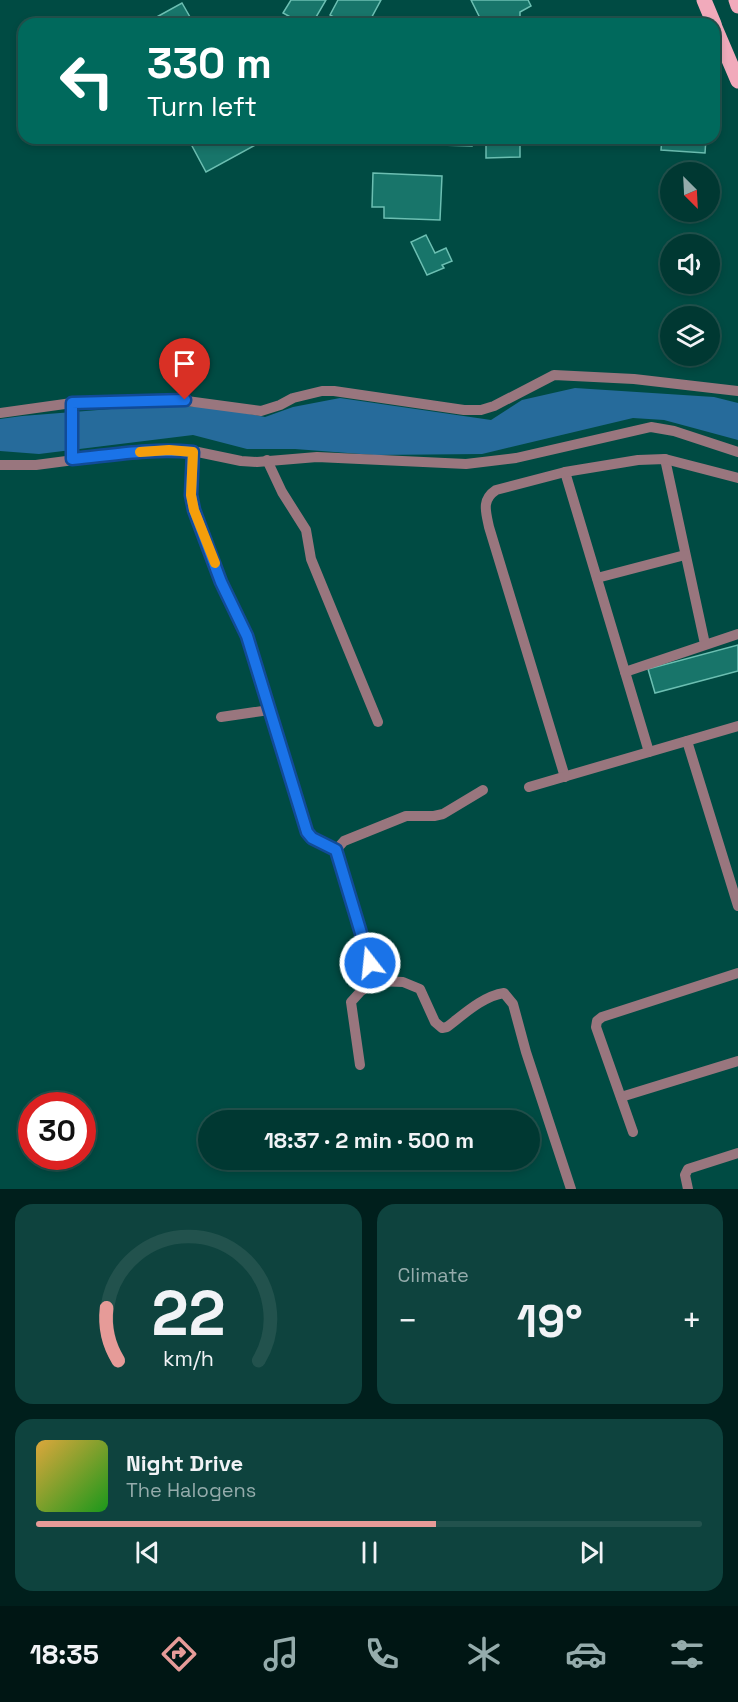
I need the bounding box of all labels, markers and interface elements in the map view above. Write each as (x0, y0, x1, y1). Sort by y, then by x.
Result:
text: 330 m (147, 37, 272, 90)
icon: left (48, 42, 126, 120)
text: Turn left (147, 89, 257, 124)
north arrow (660, 162, 720, 222)
map controls (660, 162, 720, 366)
button: sound (660, 234, 720, 294)
button: layers (660, 306, 720, 366)
pin (159, 338, 210, 400)
icon: arrive (168, 347, 201, 380)
position arrow (338, 931, 402, 995)
speed limit sign: 30 (18, 1092, 96, 1170)
text: 18:37 · 2 min · 500 m (264, 1126, 474, 1154)
text: Climate (398, 1262, 469, 1288)
text: 22 (151, 1274, 225, 1353)
text: 19° (517, 1293, 583, 1350)
text: − (398, 1300, 418, 1342)
text: + (682, 1300, 702, 1342)
text: km/h (163, 1345, 214, 1372)
text: Night Drive (126, 1449, 243, 1477)
text: The Halogens (126, 1477, 256, 1503)
icon: previous (131, 1536, 164, 1569)
icon: pause (353, 1536, 386, 1569)
icon: next (575, 1536, 608, 1569)
icon: directions (158, 1633, 200, 1675)
icon: music (260, 1633, 302, 1675)
icon: phone (361, 1633, 403, 1675)
icon: climate (463, 1633, 505, 1675)
icon: car (565, 1633, 607, 1675)
icon: filters (666, 1633, 708, 1675)
text: 18:35 (30, 1637, 99, 1672)

